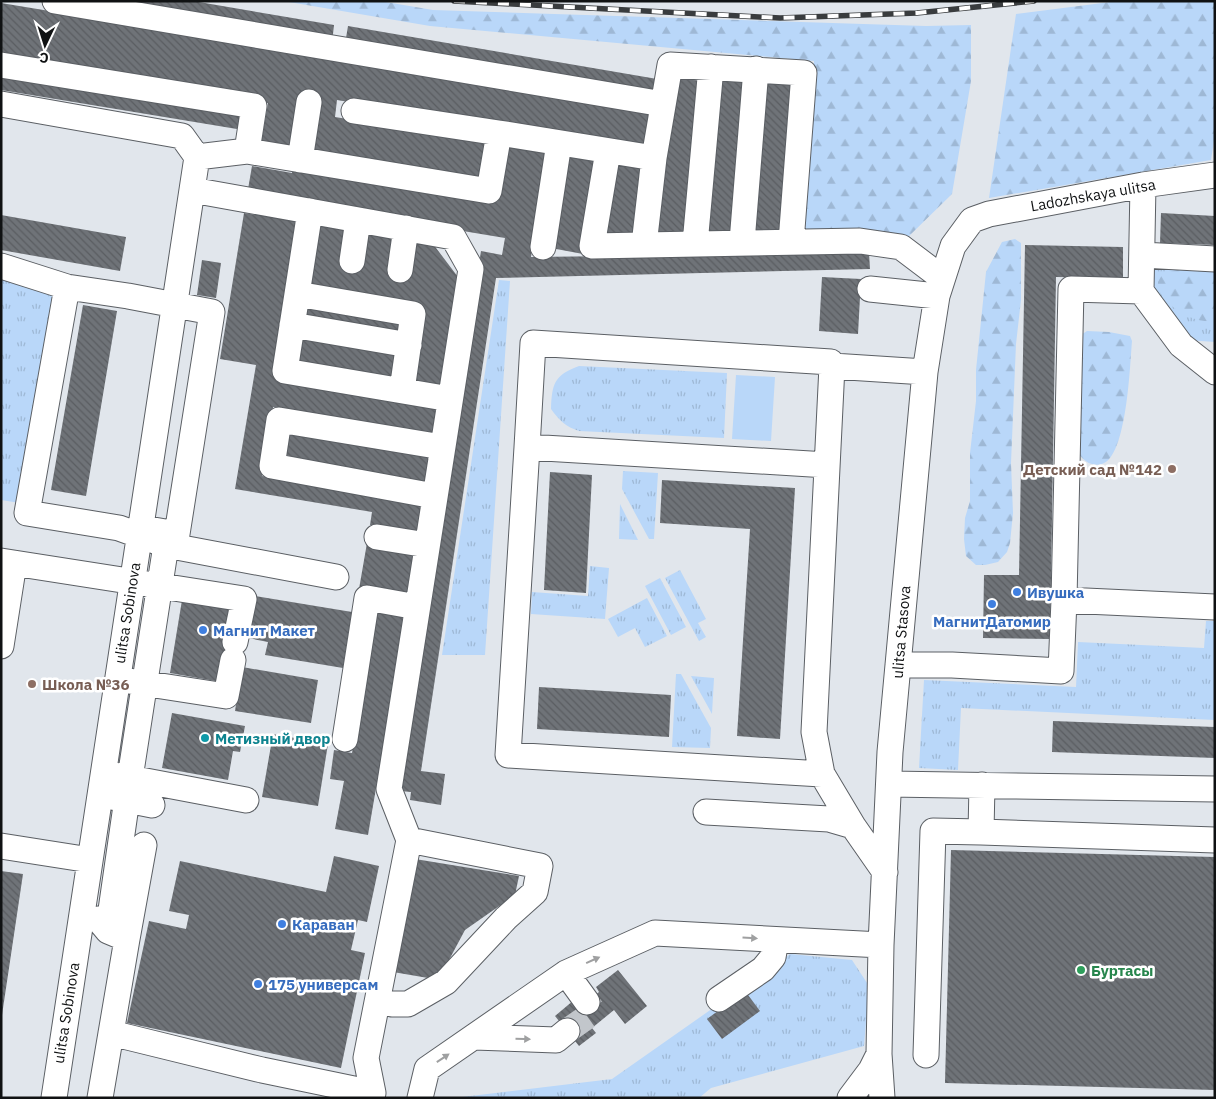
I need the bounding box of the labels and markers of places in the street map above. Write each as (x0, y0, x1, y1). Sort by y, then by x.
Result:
place label: Детский сад №142 (1023, 460, 1162, 479)
marker: Детский сад №142 (1166, 463, 1178, 475)
place label: Ивушка (1027, 583, 1085, 602)
marker: Ивушка (1011, 586, 1023, 598)
marker: МагнитДатомир (986, 598, 998, 610)
place label: МагнитДатомир (933, 612, 1051, 631)
place label: Магнит Макет (213, 621, 316, 640)
marker: Магнит Макет (197, 624, 209, 636)
place label: Школа №36 (42, 675, 130, 694)
marker: Школа №36 (26, 678, 38, 690)
place label: Метизный двор (215, 729, 330, 748)
marker: Метизный двор (199, 732, 211, 744)
place label: Караван (292, 915, 355, 934)
marker: Караван (276, 918, 288, 930)
place label: Буртасы (1091, 961, 1153, 980)
marker: Буртасы (1075, 964, 1087, 976)
place label: 175 универсам (268, 975, 378, 994)
marker: 175 универсам (252, 978, 264, 990)

